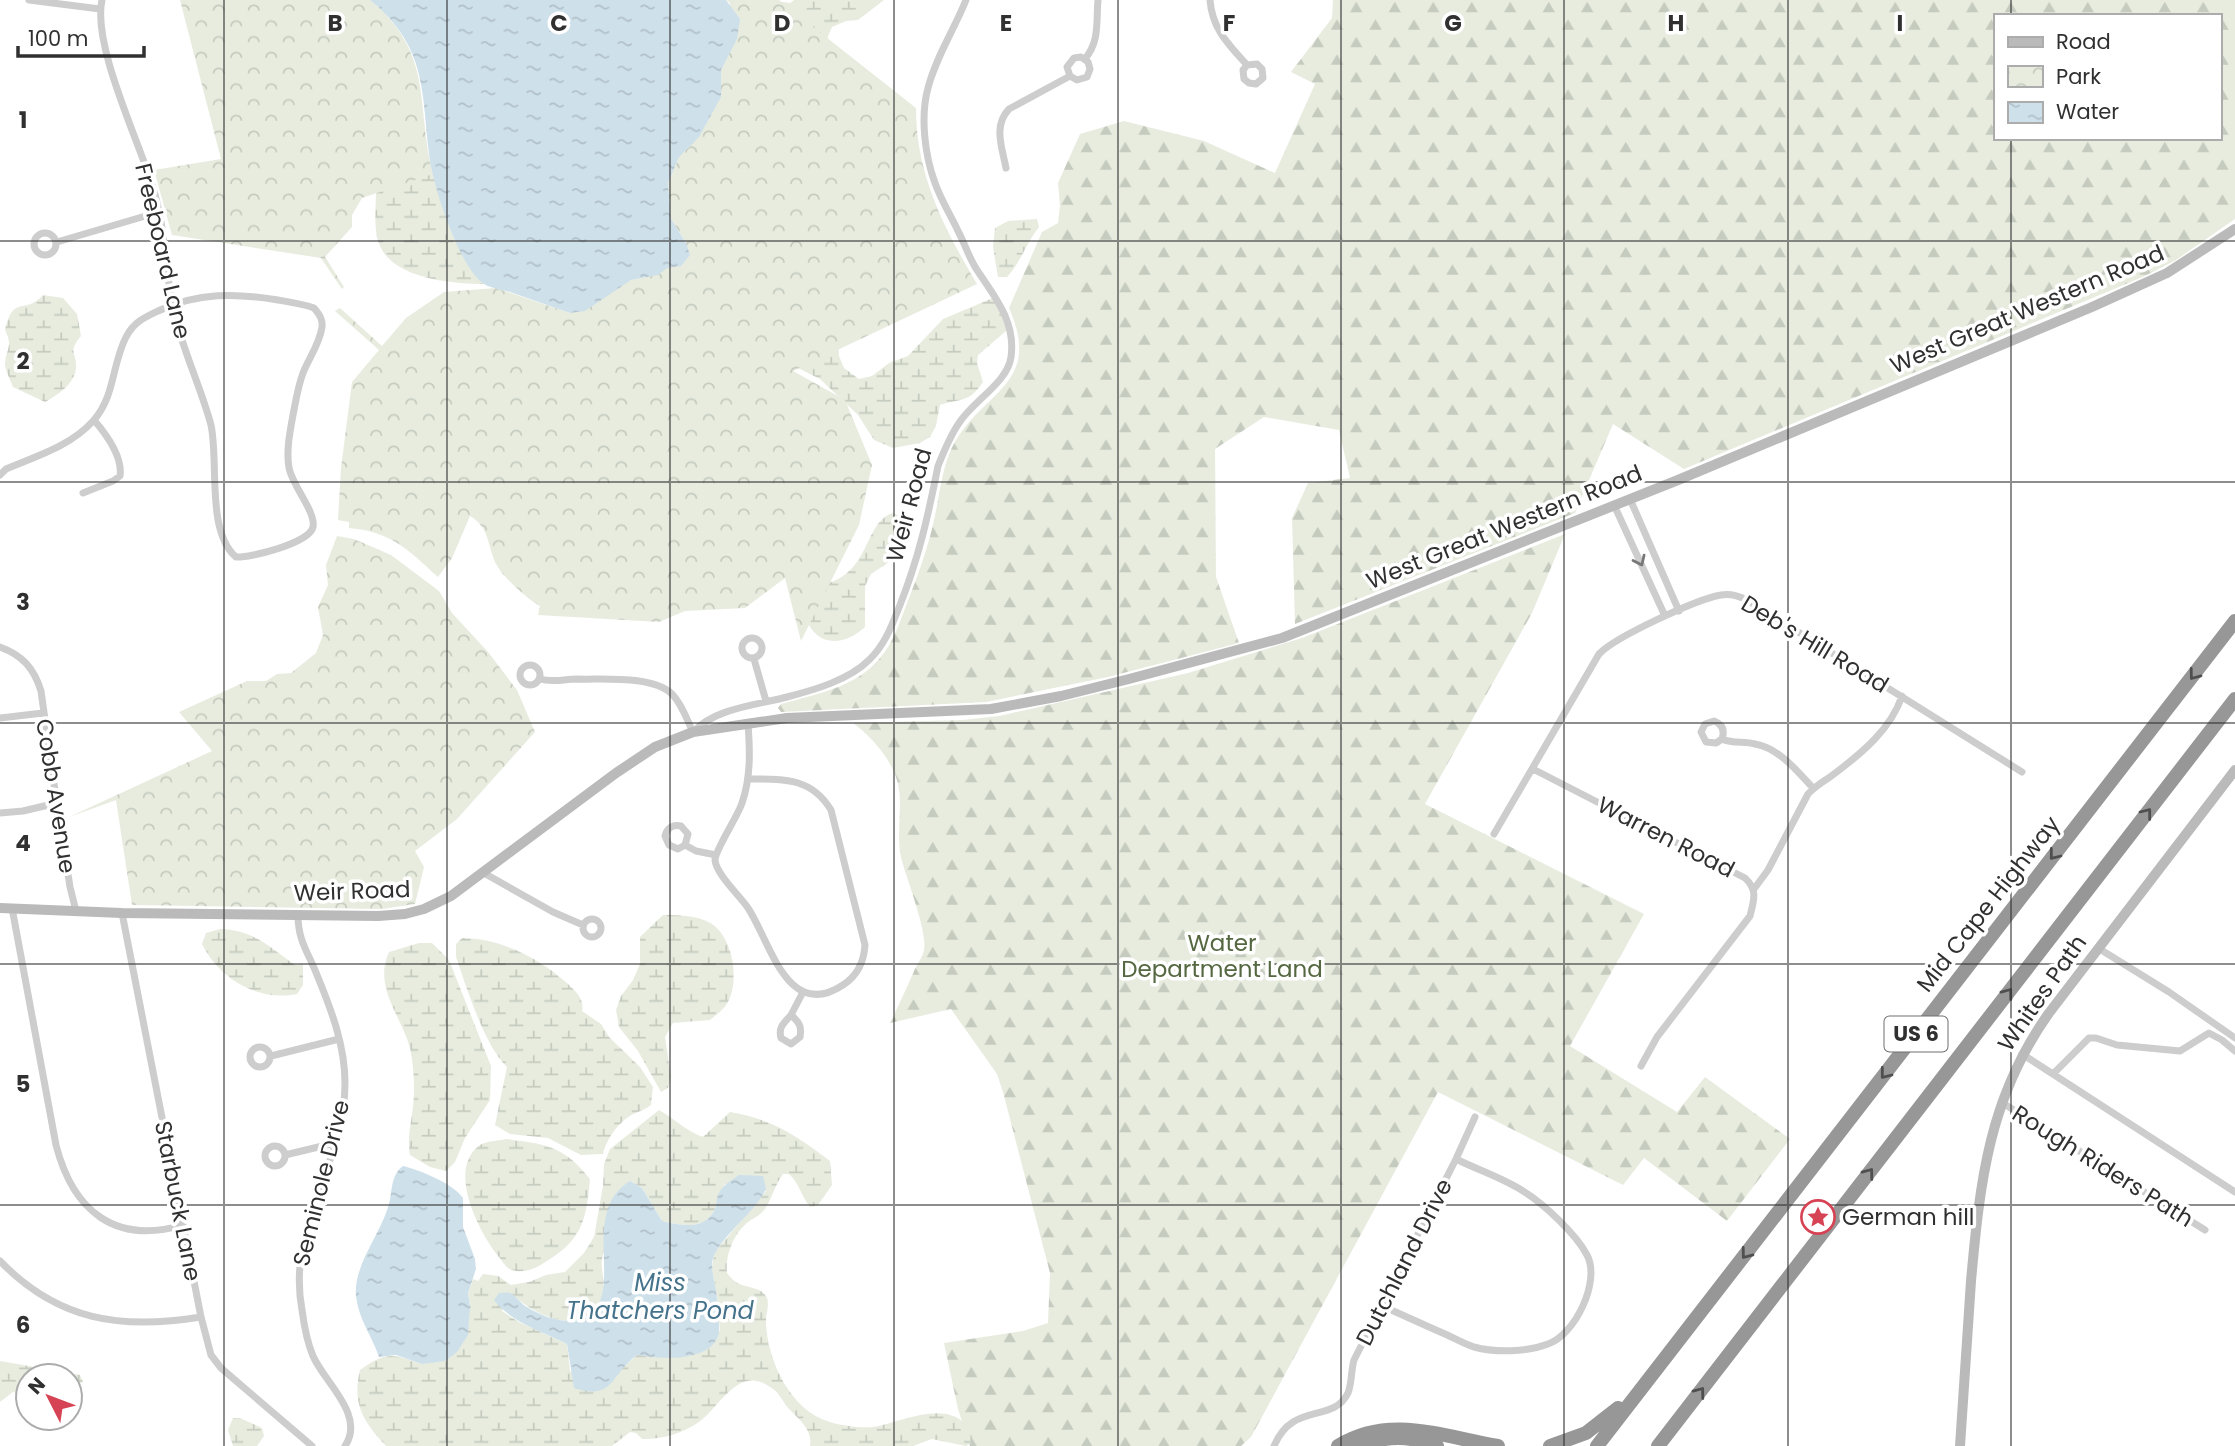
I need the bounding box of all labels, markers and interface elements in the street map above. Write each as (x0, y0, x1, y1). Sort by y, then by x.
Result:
text: B (327, 7, 343, 39)
text: C (550, 7, 568, 39)
text: D (774, 7, 790, 39)
text: E (1000, 7, 1012, 39)
text: F (1223, 7, 1235, 39)
text: G (1444, 7, 1462, 39)
text: H (1668, 7, 1684, 39)
text: I (1897, 7, 1903, 39)
scale bar (18, 14, 144, 58)
legend (1994, 14, 2221, 140)
text: 100 m (28, 24, 88, 53)
text: Road (2056, 27, 2111, 56)
text: Park (2056, 62, 2101, 91)
text: Water (2056, 97, 2119, 126)
text: 1 (19, 104, 27, 136)
street label: Freeboard Lane (127, 160, 199, 342)
street label: West Great Western Road (1885, 237, 2169, 381)
text: 2 (16, 345, 30, 377)
street label: Weir Road (878, 444, 940, 566)
street label: West Great Western Road (1361, 457, 1647, 597)
one-way arrow (1632, 554, 1646, 566)
text: 3 (16, 586, 30, 618)
street label: Deb's Hill Road (1735, 587, 1895, 701)
one-way arrow (2189, 667, 2202, 680)
street label: Cobb Avenue (28, 716, 84, 876)
street label: Warren Road (1592, 789, 1740, 885)
street label: Mid Cape Highway (1909, 809, 2067, 999)
one-way arrow (2139, 809, 2151, 822)
text: 4 (15, 827, 31, 859)
one-way arrow (2050, 847, 2063, 859)
street label: Weir Road (293, 873, 411, 909)
park label: Water Department Land (1121, 927, 1323, 985)
street label: Whites Path (1990, 928, 2094, 1058)
one-way arrow (2000, 989, 2012, 1001)
road number: US 6 (1884, 1016, 1948, 1052)
one-way arrow (1881, 1066, 1894, 1078)
text: 5 (16, 1068, 30, 1100)
street label: Seminole Drive (285, 1097, 357, 1269)
street label: Rough Riders Path (2006, 1097, 2200, 1235)
street label: Starbuck Lane (147, 1118, 209, 1284)
one-way arrow (1861, 1169, 1873, 1181)
street label: Dutchland Drive (1348, 1173, 1460, 1351)
place icon: German hill (1799, 1198, 1837, 1236)
place label: German hill (1842, 1201, 1975, 1233)
one-way arrow (1742, 1246, 1755, 1258)
water label: Miss Thatchers Pond (566, 1266, 755, 1327)
text: 6 (16, 1309, 30, 1341)
north arrow (14, 1362, 84, 1432)
text: N (22, 1372, 52, 1400)
one-way arrow (1691, 1387, 1704, 1400)

